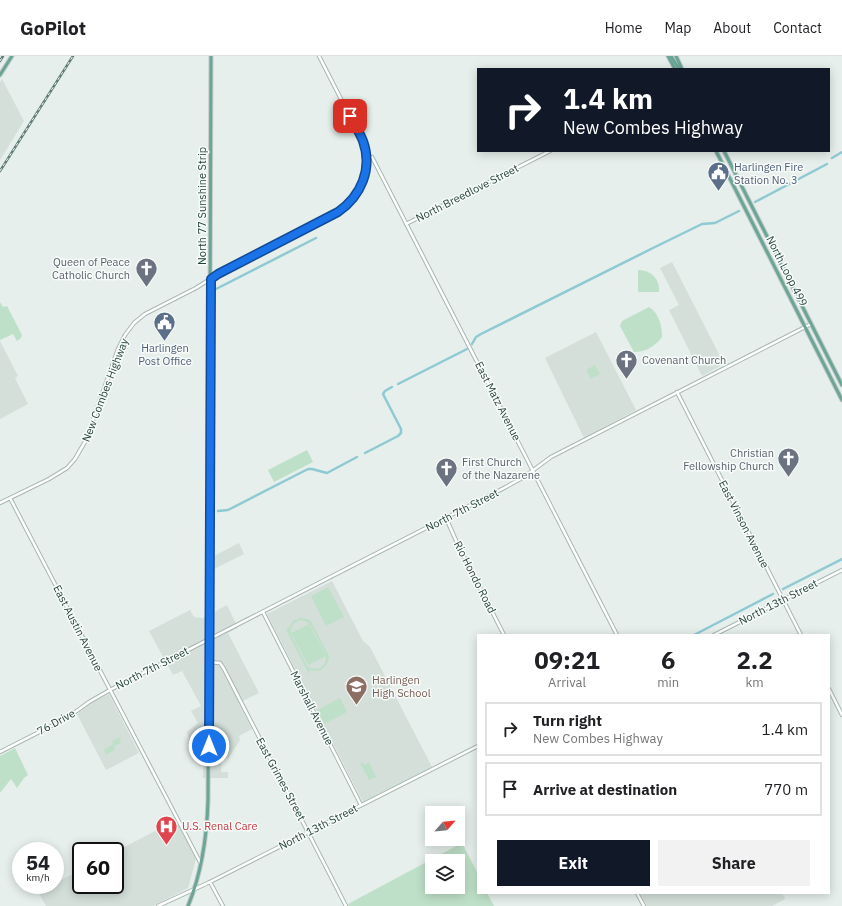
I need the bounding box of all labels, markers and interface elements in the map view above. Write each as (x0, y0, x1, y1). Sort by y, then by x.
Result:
text: GoPilot (20, 16, 86, 40)
text: Home (605, 19, 642, 37)
text: Map (664, 19, 691, 37)
text: About (713, 19, 751, 37)
text: Contact (773, 19, 822, 37)
text: 1.4 km (563, 80, 653, 117)
icon: right (497, 84, 549, 136)
pin (333, 99, 367, 133)
icon: arrive (339, 105, 361, 127)
text: New Combes Highway (563, 116, 743, 139)
street label: North 77 Sunshine Strip (195, 147, 209, 265)
public building icon: Harlingen Fire Station No. 3 (705, 160, 731, 193)
place label: Harlingen Fire Station No. 3 (734, 160, 803, 187)
street label: North Breedlove Street (413, 161, 521, 225)
street label: North Loop 499 (763, 233, 811, 309)
place label: Queen of Peace Catholic Church (52, 255, 130, 282)
church icon: Queen of Peace Catholic Church (133, 255, 159, 288)
public building icon: Harlingen Post Office (152, 309, 178, 342)
street label: New Combes Highway (79, 336, 131, 444)
place label: Harlingen Post Office (138, 341, 192, 368)
church icon: Covenant Church (614, 347, 640, 380)
place label: Covenant Church (642, 353, 726, 367)
street label: East Matz Avenue (472, 359, 524, 443)
place label: Christian Fellowship Church (683, 446, 774, 473)
church icon: Christian Fellowship Church (776, 446, 802, 479)
church icon: First Church of the Nazarene (434, 455, 460, 488)
place label: First Church of the Nazarene (462, 455, 540, 482)
street label: East Vinson Avenue (716, 478, 772, 570)
street label: North 7th Street (423, 485, 501, 534)
street label: Rio Hondo Road (451, 539, 499, 615)
street label: North 13th Street (736, 576, 820, 628)
street label: East Austin Avenue (50, 583, 106, 673)
street label: North 7th Street (113, 643, 191, 692)
text: 09:21 (534, 644, 600, 676)
text: 6 (661, 644, 675, 676)
text: 2.2 (736, 644, 773, 676)
street label: Marshall Avenue (287, 668, 337, 748)
school or university icon: Harlingen High School (344, 673, 370, 706)
place label: Harlingen High School (372, 673, 431, 700)
text: Arrival (548, 674, 586, 691)
text: min (657, 674, 679, 691)
text: km (745, 674, 764, 691)
street label: 76 Drive (35, 706, 77, 738)
text: Turn right (533, 711, 602, 730)
icon: right (499, 718, 521, 740)
text: 1.4 km (761, 720, 808, 739)
position arrow (188, 725, 230, 767)
text: New Combes Highway (533, 730, 663, 747)
street label: East Grimes Street (253, 735, 309, 823)
icon: arrive (499, 778, 521, 800)
text: Arrive at destination (533, 780, 677, 799)
text: 770 m (764, 780, 808, 799)
street label: North 13th Street (276, 801, 360, 853)
north arrow (425, 806, 465, 846)
map controls (425, 806, 465, 894)
hospital icon: U.S. Renal Care (153, 813, 179, 846)
place label: U.S. Renal Care (182, 819, 258, 833)
button: Exit (497, 840, 650, 886)
button: Share (658, 840, 810, 886)
speed limit sign: 60 (72, 842, 124, 894)
text: 54 (26, 849, 50, 876)
button: layers (425, 854, 465, 894)
text: km/h (26, 871, 50, 884)

